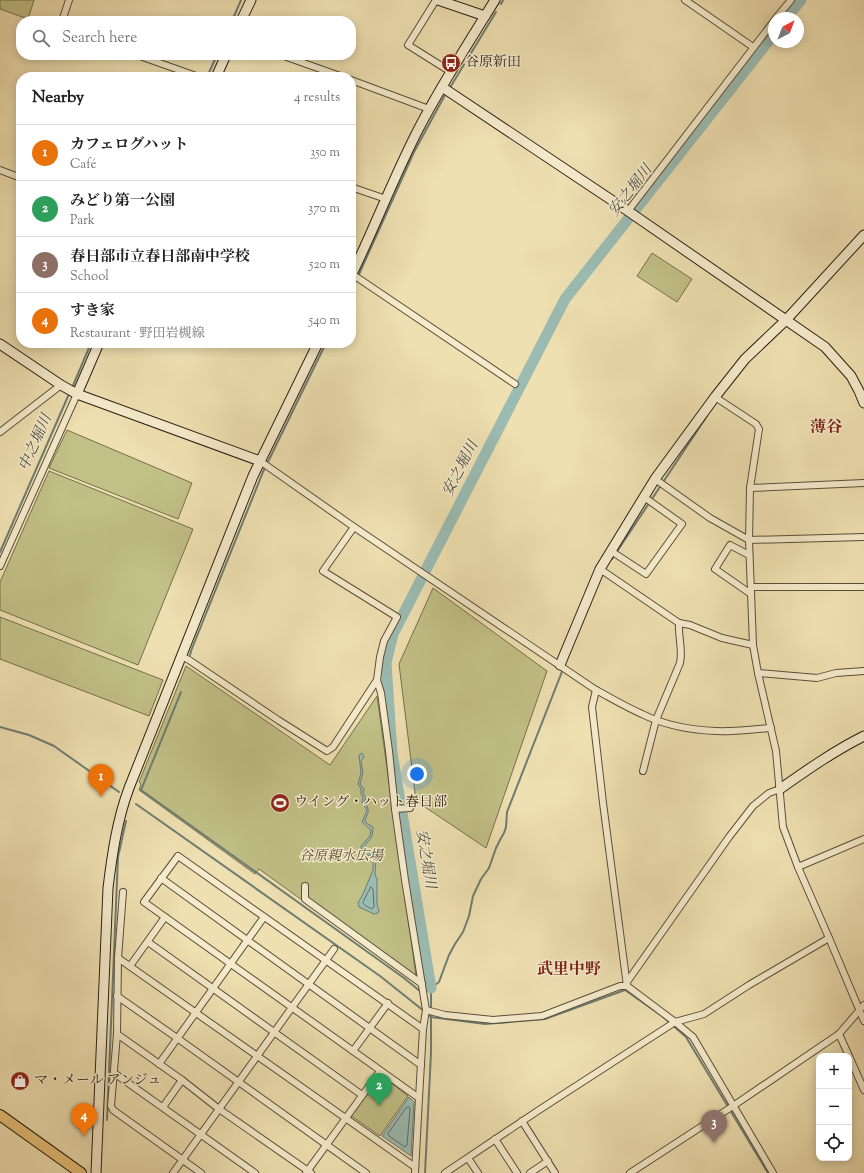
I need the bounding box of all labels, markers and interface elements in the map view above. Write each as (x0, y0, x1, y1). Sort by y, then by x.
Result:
north arrow (768, 12, 804, 48)
search box (16, 16, 356, 60)
icon: search (30, 27, 52, 49)
text: Search here (62, 28, 137, 49)
bus stop icon: 谷原新田 (440, 52, 462, 74)
place label: 谷原新田 (465, 53, 521, 73)
text: Nearby (32, 86, 84, 110)
text: 4 results (294, 89, 340, 107)
text: カフェログハット (70, 135, 188, 156)
text: 1 (43, 144, 47, 162)
text: 350 m (310, 144, 340, 162)
text: Café (70, 156, 97, 174)
water label: 安之堀川 (604, 159, 659, 221)
text: みどり第一公園 (70, 191, 175, 212)
text: 2 (42, 200, 48, 218)
text: 370 m (308, 200, 340, 218)
text: Park (70, 212, 95, 230)
text: 春日部市立春日部南中学校 (70, 247, 250, 268)
text: 3 (42, 256, 48, 274)
text: 520 m (309, 256, 340, 274)
text: School (70, 268, 109, 286)
text: すき家 (70, 301, 115, 322)
text: 4 (42, 312, 48, 330)
text: 540 m (309, 312, 340, 330)
text: Restaurant · 野田岩槻線 (70, 325, 205, 343)
water label: 中之堀川 (14, 410, 59, 475)
district label: 薄谷 (810, 417, 842, 440)
water label: 安之堀川 (438, 436, 485, 501)
pin: 1 (88, 764, 114, 797)
your location (407, 764, 427, 784)
sports icon: ウイング・ハット春日部 (269, 792, 291, 814)
place label: ウイング・ハット春日部 (294, 793, 447, 813)
water label: 安之堀川 (410, 828, 440, 892)
park label: 谷原親水広場 (299, 847, 385, 867)
district label: 武里中野 (537, 959, 601, 982)
map controls (816, 1053, 852, 1161)
button: + (816, 1053, 852, 1089)
shop icon: マ・メール アンジュ (9, 1070, 31, 1092)
place label: マ・メール アンジュ (34, 1071, 162, 1091)
pin: 2 (366, 1073, 392, 1106)
button: − (816, 1089, 852, 1125)
pin: 4 (71, 1103, 97, 1136)
pin: 3 (701, 1110, 727, 1143)
button: locate (816, 1125, 852, 1161)

